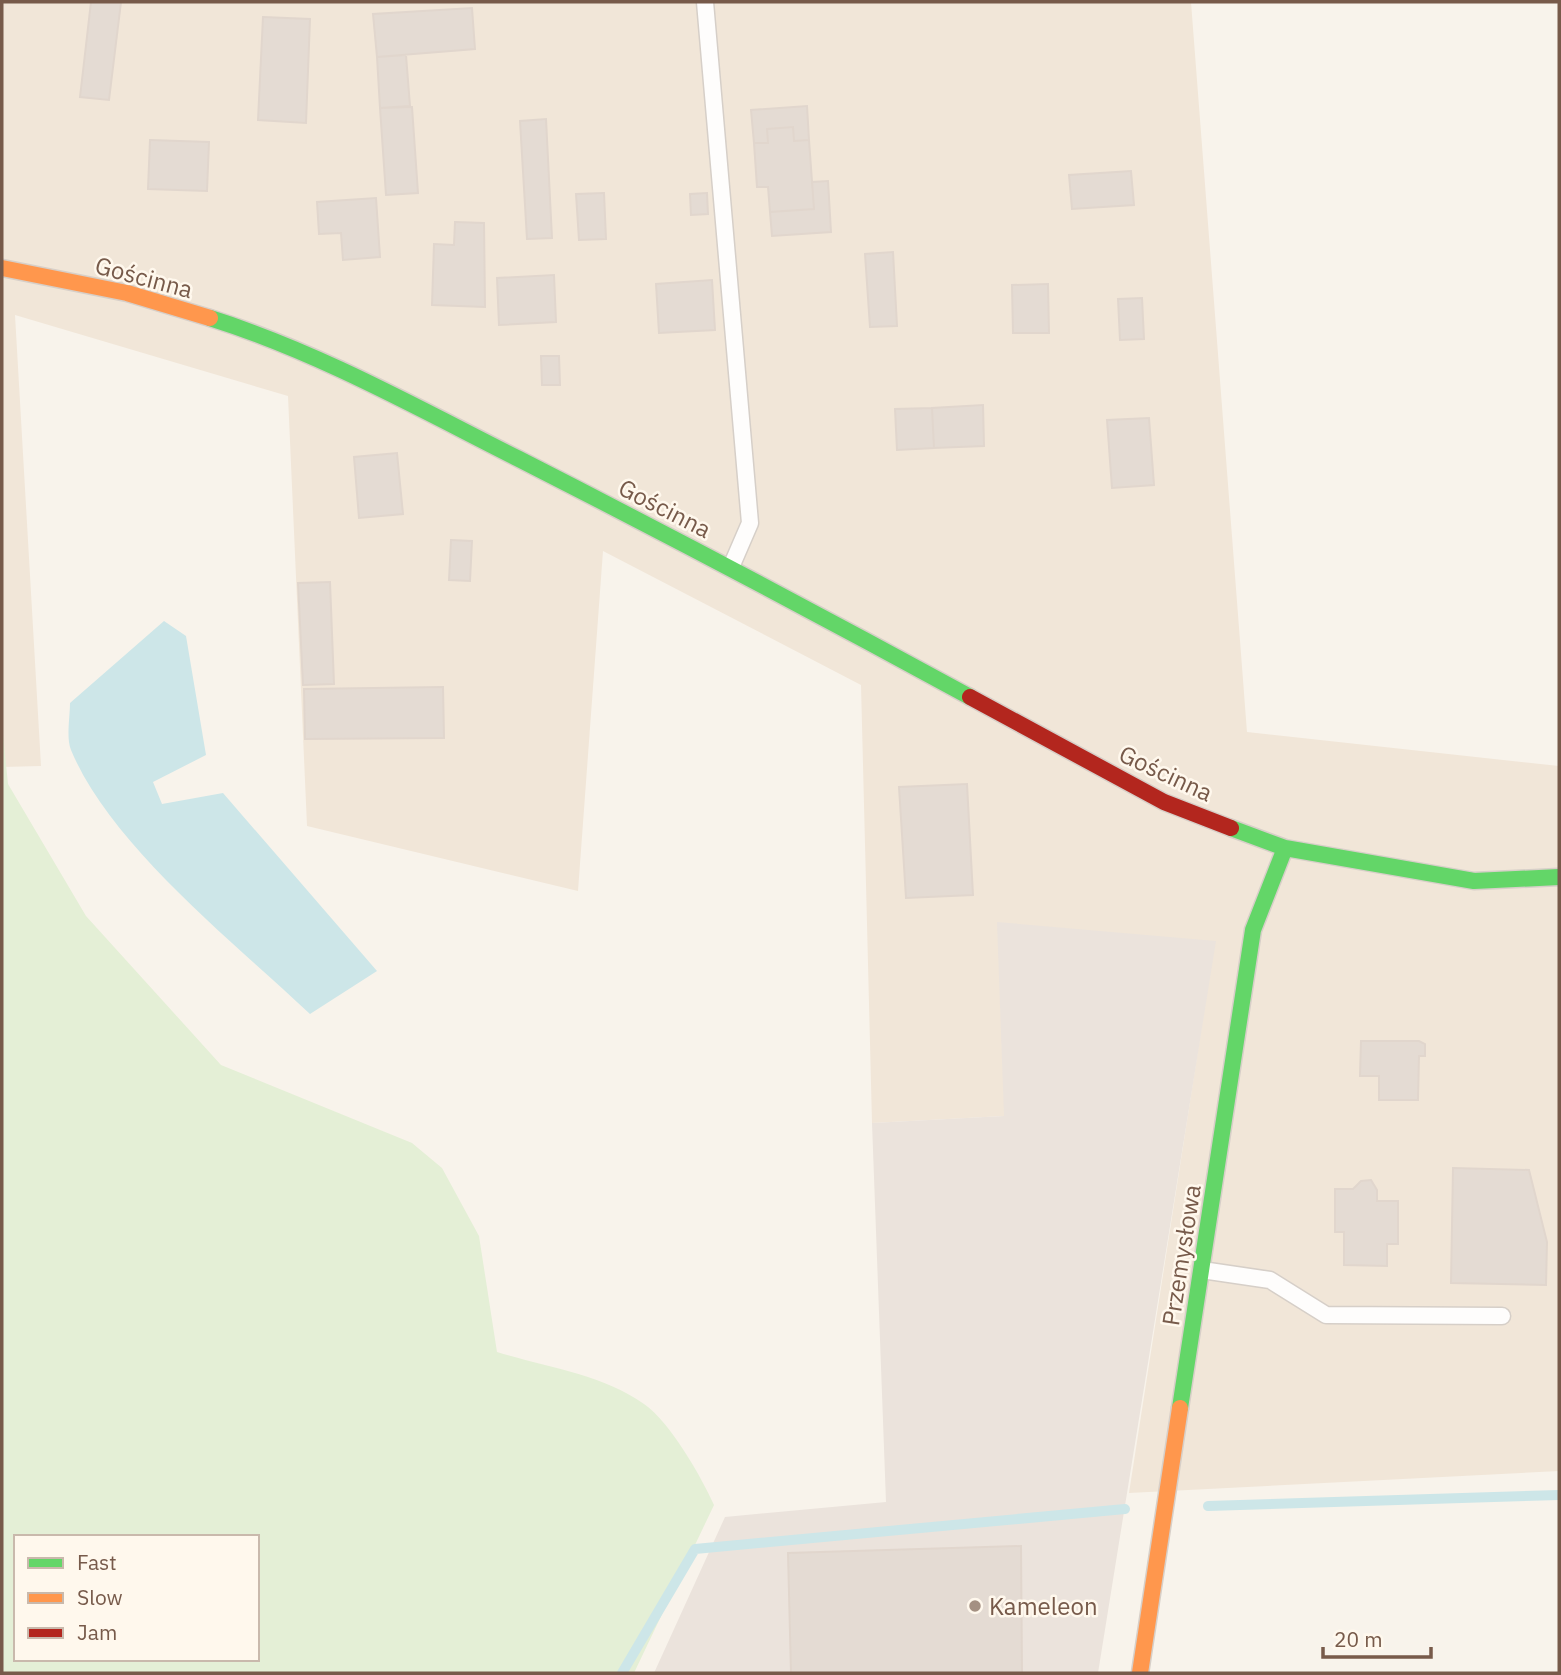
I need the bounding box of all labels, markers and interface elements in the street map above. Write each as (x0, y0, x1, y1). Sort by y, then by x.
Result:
street label: Gościnna (92, 249, 197, 305)
street label: Gościnna (613, 471, 717, 545)
street label: Gościnna (1114, 737, 1218, 809)
street label: Przemysłowa (1154, 1182, 1208, 1328)
legend (14, 1535, 259, 1661)
text: Fast (77, 1548, 117, 1576)
text: Slow (77, 1583, 123, 1611)
place label: Kameleon (989, 1590, 1098, 1622)
marker: Kameleon (967, 1598, 983, 1614)
scale bar (1323, 1616, 1432, 1660)
text: Jam (77, 1618, 117, 1646)
text: 20 m (1334, 1625, 1383, 1653)

